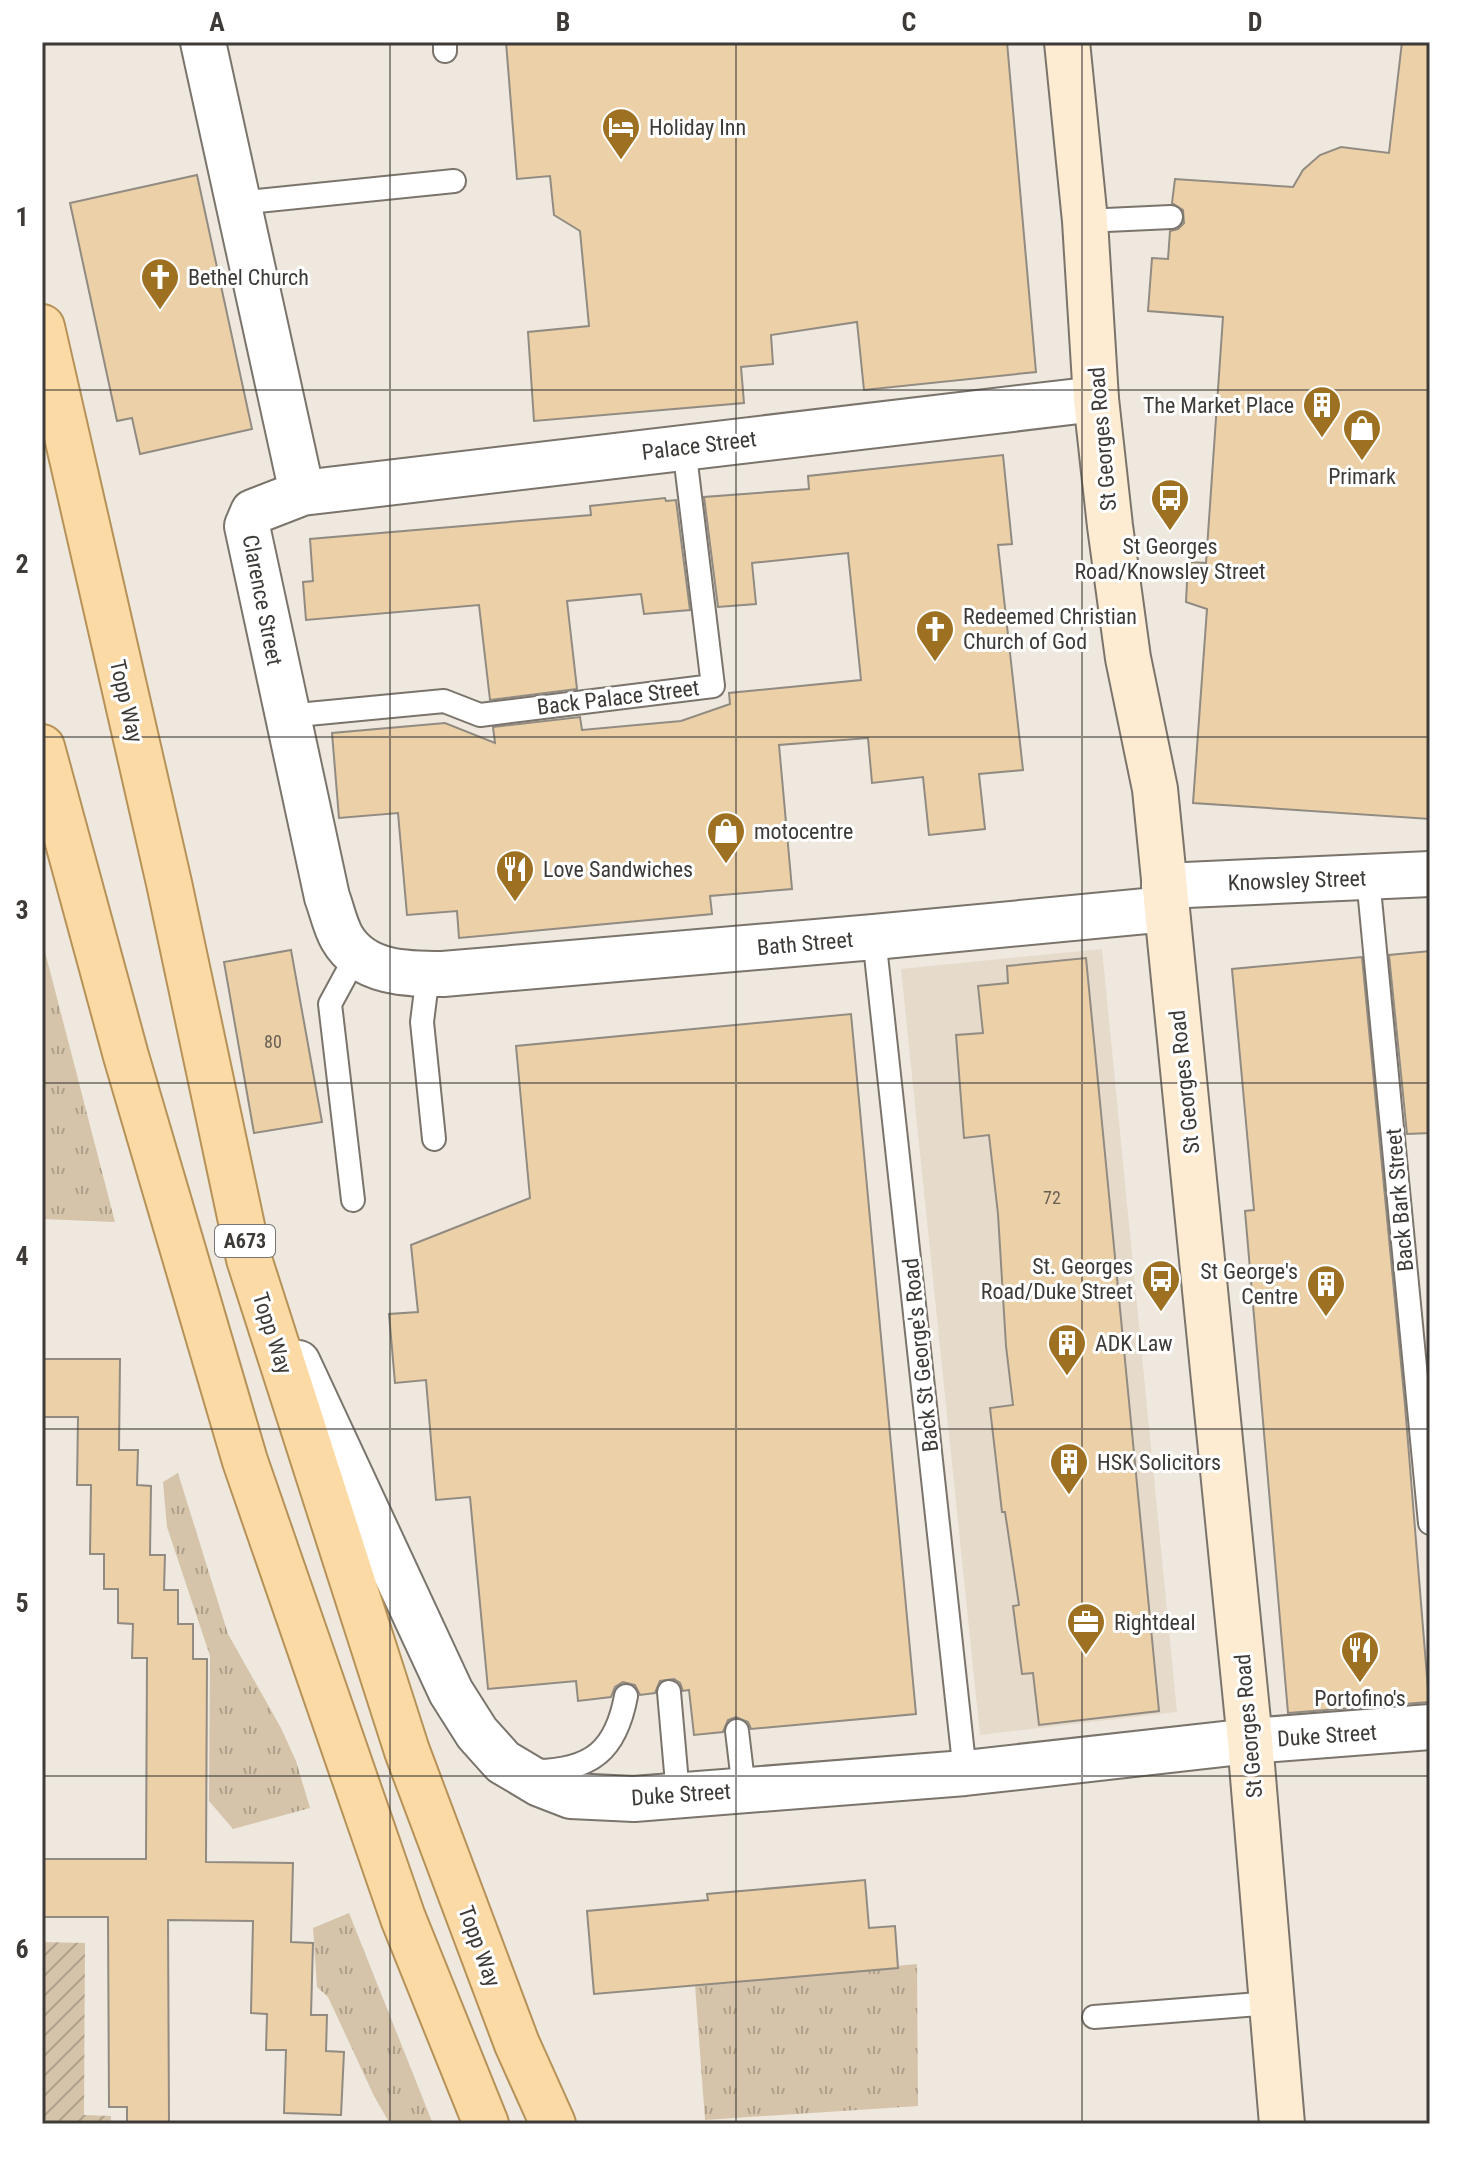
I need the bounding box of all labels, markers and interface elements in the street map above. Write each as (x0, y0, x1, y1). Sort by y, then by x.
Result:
text: A (209, 7, 225, 37)
text: B (556, 7, 570, 37)
text: C (902, 7, 917, 37)
text: D (1248, 7, 1262, 37)
hotel icon: Holiday Inn (600, 106, 642, 161)
place label: Holiday Inn (649, 115, 746, 140)
text: 1 (15, 202, 29, 232)
church icon: Bethel Church (139, 256, 181, 311)
place label: Bethel Church (188, 265, 309, 290)
street label: St Georges Road (1084, 366, 1121, 512)
building icon: The Market Place (1301, 384, 1343, 439)
place label: The Market Place (1143, 393, 1294, 418)
shop icon: Primark (1341, 407, 1383, 462)
street label: Palace Street (640, 426, 758, 465)
place label: Primark (1328, 464, 1396, 489)
bus stop icon: St Georges Road/Knowsley Street (1149, 477, 1191, 532)
street label: Clarence Street (238, 533, 287, 668)
place label: St Georges Road/Knowsley Street (1074, 534, 1266, 584)
text: 2 (15, 549, 29, 579)
place label: Redeemed Christian Church of God (963, 604, 1137, 654)
church icon: Redeemed Christian Church of God (914, 608, 956, 663)
street label: Topp Way (105, 657, 148, 745)
street label: Back Palace Street (536, 675, 700, 720)
shop icon: motocentre (705, 810, 747, 865)
place label: motocentre (754, 819, 853, 844)
restaurant icon: Love Sandwiches (494, 848, 536, 903)
place label: Love Sandwiches (543, 857, 693, 882)
street label: Knowsley Street (1227, 866, 1367, 895)
text: 3 (15, 895, 29, 925)
street label: Bath Street (756, 927, 854, 960)
street label: St Georges Road (1165, 1009, 1204, 1155)
house number: 80 (264, 1031, 282, 1052)
street label: Back Bark Street (1381, 1127, 1418, 1272)
house number: 72 (1043, 1187, 1061, 1208)
road number: A673 (215, 1225, 275, 1257)
text: 4 (15, 1241, 29, 1271)
place label: St. Georges Road/Duke Street (981, 1254, 1133, 1304)
street label: Back St George's Road (898, 1257, 943, 1453)
bus stop icon: St. Georges Road/Duke Street (1140, 1258, 1182, 1313)
place label: St George's Centre (1200, 1259, 1298, 1309)
building icon: St George's Centre (1305, 1263, 1347, 1318)
street label: Topp Way (248, 1289, 297, 1377)
building icon: ADK Law (1046, 1322, 1088, 1377)
place label: ADK Law (1095, 1331, 1173, 1356)
building icon: HSK Solicitors (1048, 1441, 1090, 1496)
place label: HSK Solicitors (1097, 1450, 1221, 1475)
text: 5 (15, 1588, 29, 1618)
office icon: Rightdeal (1065, 1601, 1107, 1656)
place label: Rightdeal (1114, 1610, 1196, 1635)
restaurant icon: Portofino's (1339, 1629, 1381, 1684)
street label: St Georges Road (1230, 1653, 1267, 1799)
place label: Portofino's (1314, 1686, 1406, 1711)
street label: Duke Street (1276, 1720, 1378, 1751)
street label: Duke Street (630, 1779, 732, 1810)
street label: Topp Way (453, 1902, 506, 1990)
text: 6 (15, 1934, 29, 1964)

